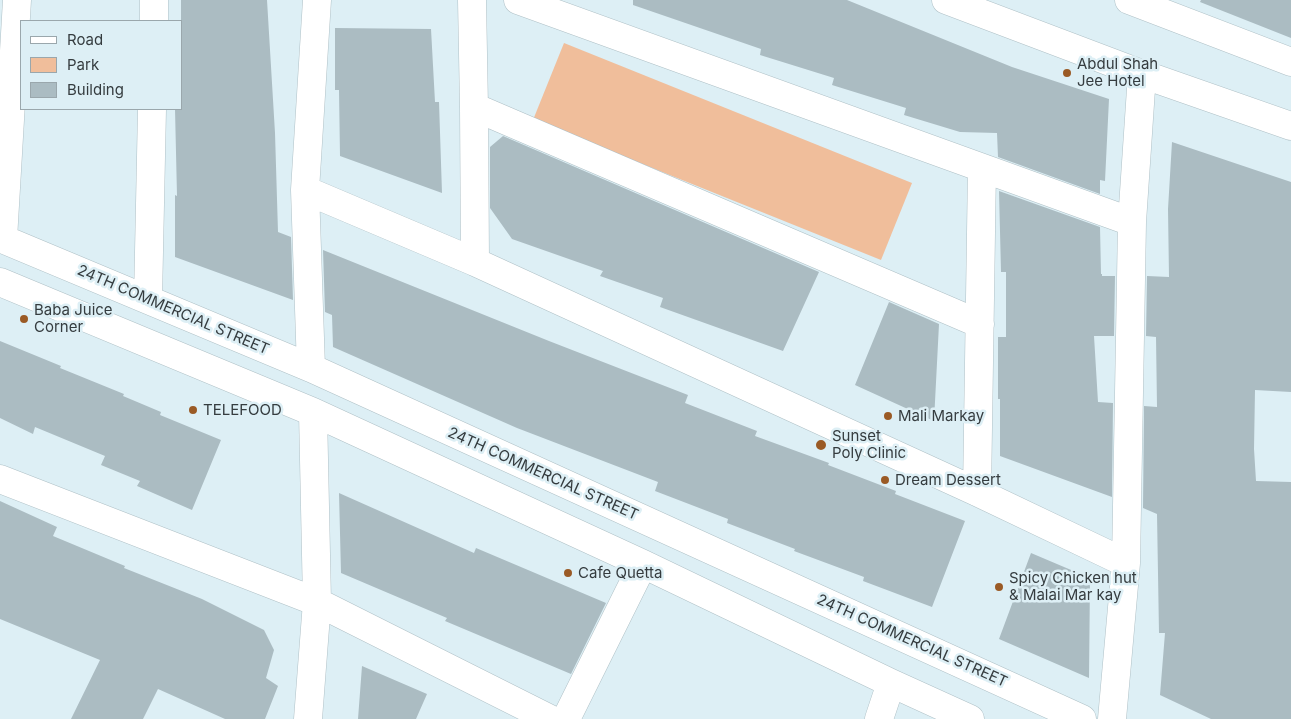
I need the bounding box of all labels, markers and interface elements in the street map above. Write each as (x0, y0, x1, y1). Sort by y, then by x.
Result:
legend (20, 20, 182, 110)
text: Road (67, 30, 103, 49)
text: Park (67, 55, 99, 74)
place label: Abdul Shah Jee Hotel (1077, 55, 1158, 90)
marker: Abdul Shah Jee Hotel (1061, 67, 1073, 79)
text: Building (67, 80, 124, 99)
street label: 24TH COMMERCIAL STREET (74, 261, 272, 359)
place label: Baba Juice Corner (34, 301, 113, 336)
marker: Baba Juice Corner (18, 313, 30, 325)
place label: TELEFOOD (203, 401, 282, 419)
marker: TELEFOOD (187, 404, 199, 416)
place label: Mali Markay (898, 407, 984, 425)
marker: Mali Markay (882, 410, 894, 422)
street label: 24TH COMMERCIAL STREET (445, 424, 641, 524)
place label: Sunset Poly Clinic (832, 427, 906, 462)
marker: Sunset Poly Clinic (814, 438, 828, 452)
place label: Dream Dessert (895, 471, 1001, 489)
marker: Dream Dessert (879, 474, 891, 486)
place label: Cafe Quetta (578, 564, 662, 582)
marker: Cafe Quetta (562, 567, 574, 579)
place label: Spicy Chicken hut & Malai Mar kay (1009, 569, 1137, 604)
marker: Spicy Chicken hut & Malai Mar kay (993, 581, 1005, 593)
street label: 24TH COMMERCIAL STREET (814, 591, 1010, 691)

